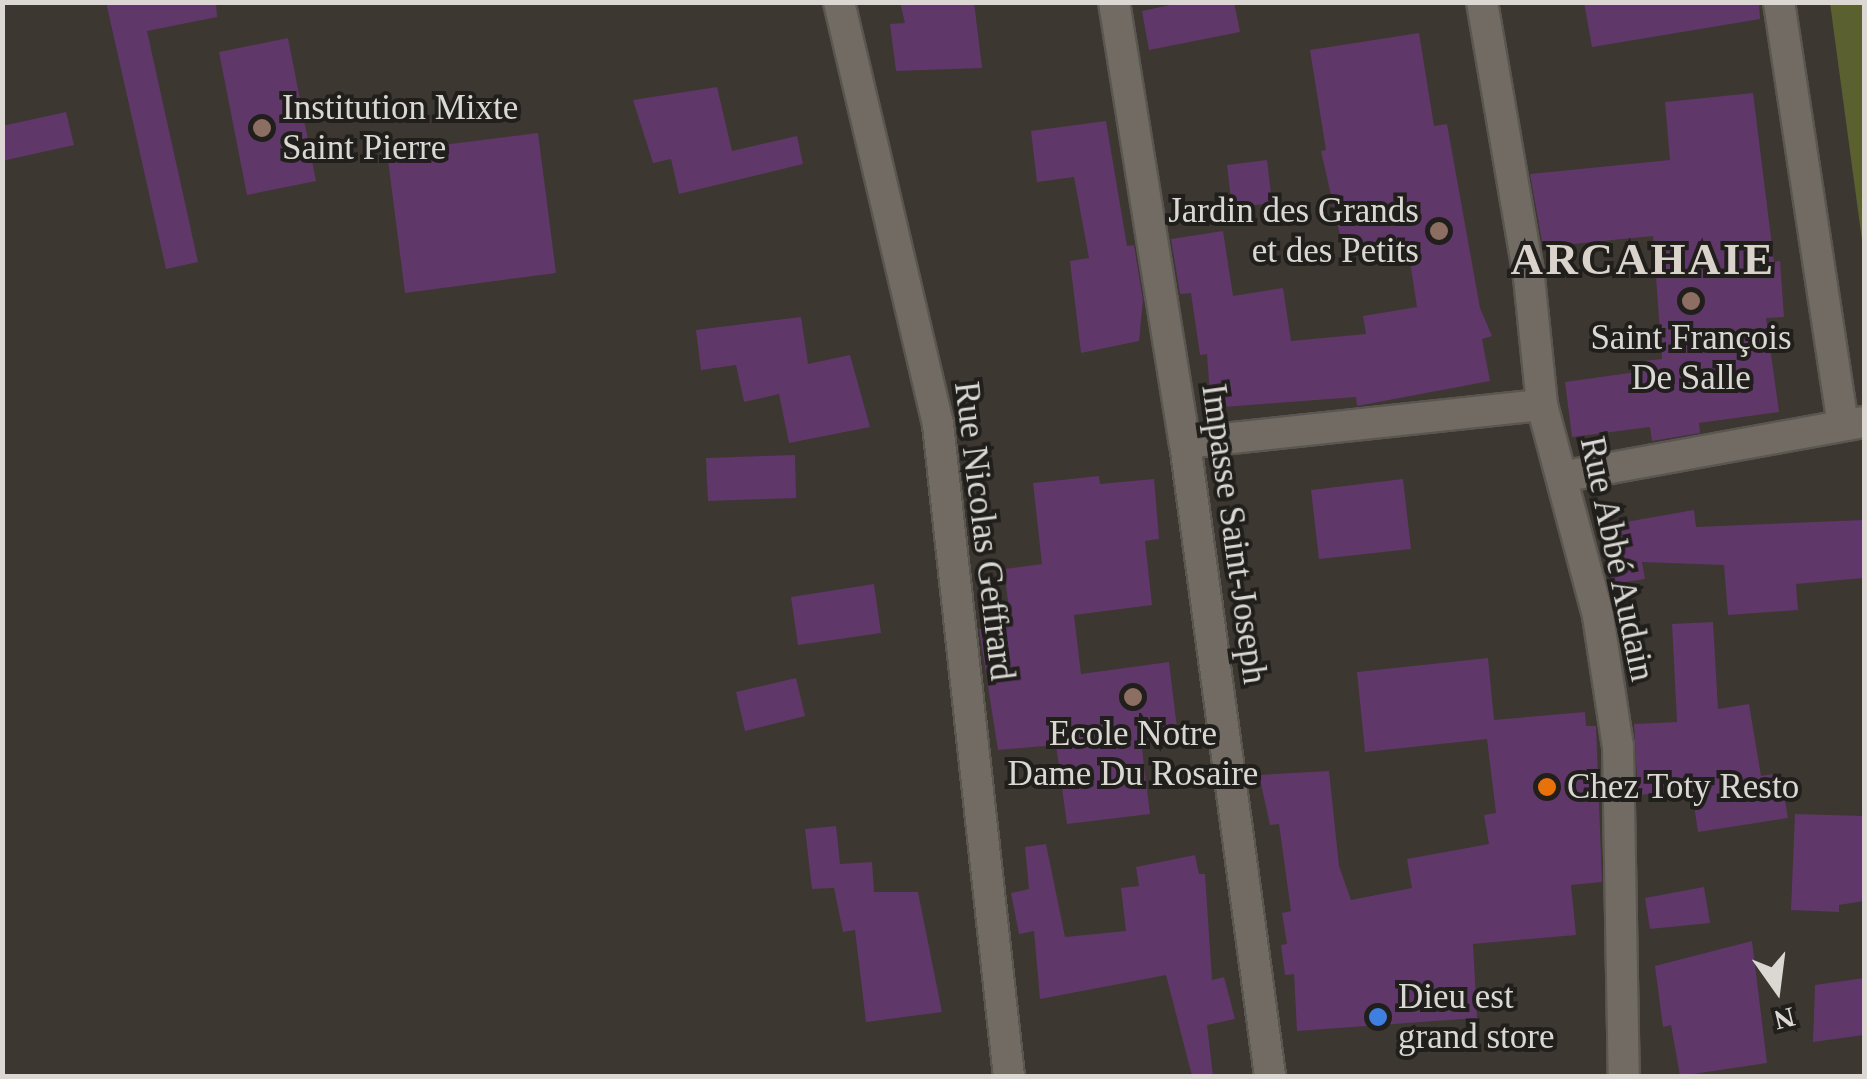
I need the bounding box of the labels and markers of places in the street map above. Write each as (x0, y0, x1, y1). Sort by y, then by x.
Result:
place label: Institution Mixte Saint Pierre (282, 87, 518, 169)
marker: Institution Mixte Saint Pierre (251, 117, 273, 139)
place label: Jardin des Grands et des Petits (1168, 190, 1419, 272)
marker: Jardin des Grands et des Petits (1428, 220, 1450, 242)
marker: Saint François De Salle (1680, 290, 1702, 312)
place label: Saint François De Salle (1590, 317, 1792, 399)
marker: Ecole Notre Dame Du Rosaire (1122, 686, 1144, 708)
place label: Ecole Notre Dame Du Rosaire (1008, 713, 1258, 795)
place label: Chez Toty Resto (1567, 766, 1800, 808)
marker: Chez Toty Resto (1536, 776, 1558, 798)
place label: Dieu est grand store (1398, 976, 1554, 1058)
marker: Dieu est grand store (1367, 1006, 1389, 1028)

